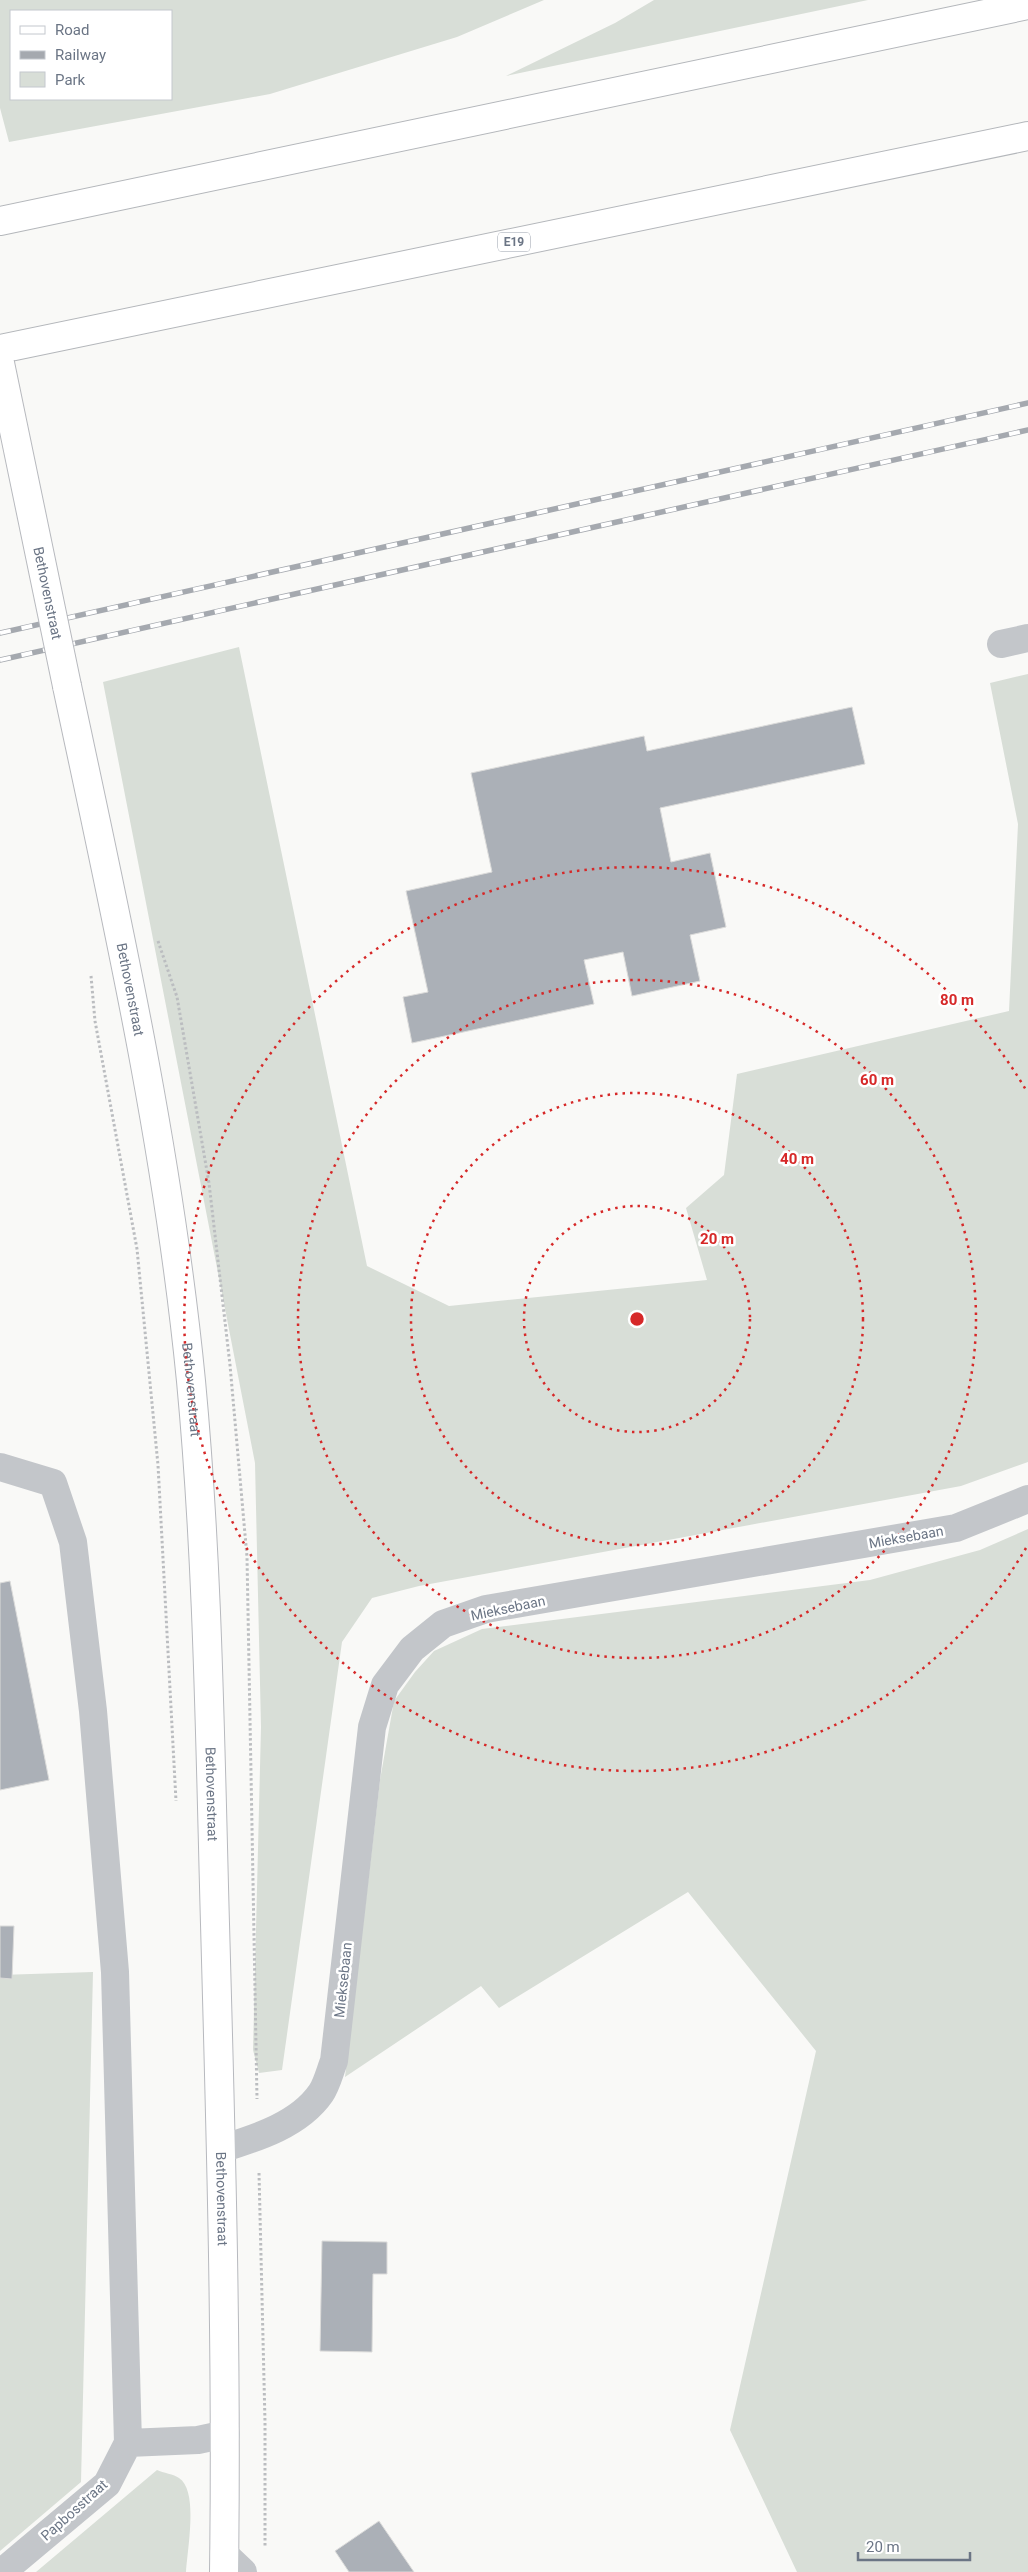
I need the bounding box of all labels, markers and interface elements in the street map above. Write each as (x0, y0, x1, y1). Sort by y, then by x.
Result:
legend (10, 10, 172, 100)
text: Road (55, 21, 89, 39)
text: Railway (55, 46, 106, 64)
text: Park (55, 71, 86, 89)
road number: E19 (498, 232, 530, 252)
street label: Bethovenstraat (30, 545, 65, 641)
street label: Bethovenstraat (113, 942, 147, 1038)
text: 80 m (940, 991, 974, 1009)
text: 60 m (860, 1071, 894, 1089)
text: 40 m (780, 1150, 814, 1168)
text: 20 m (700, 1230, 734, 1248)
centre of rings (628, 1310, 646, 1328)
street label: Bethovenstraat (179, 1342, 204, 1438)
street label: Mieksebaan (867, 1523, 945, 1551)
street label: Mieksebaan (469, 1592, 547, 1624)
street label: Bethovenstraat (202, 1747, 221, 1842)
street label: Mieksebaan (331, 1942, 355, 2018)
street label: Bethovenstraat (213, 2152, 231, 2247)
street label: Papbosstraat (38, 2476, 111, 2544)
scale bar (858, 2530, 970, 2562)
text: 20 m (866, 2538, 900, 2556)

